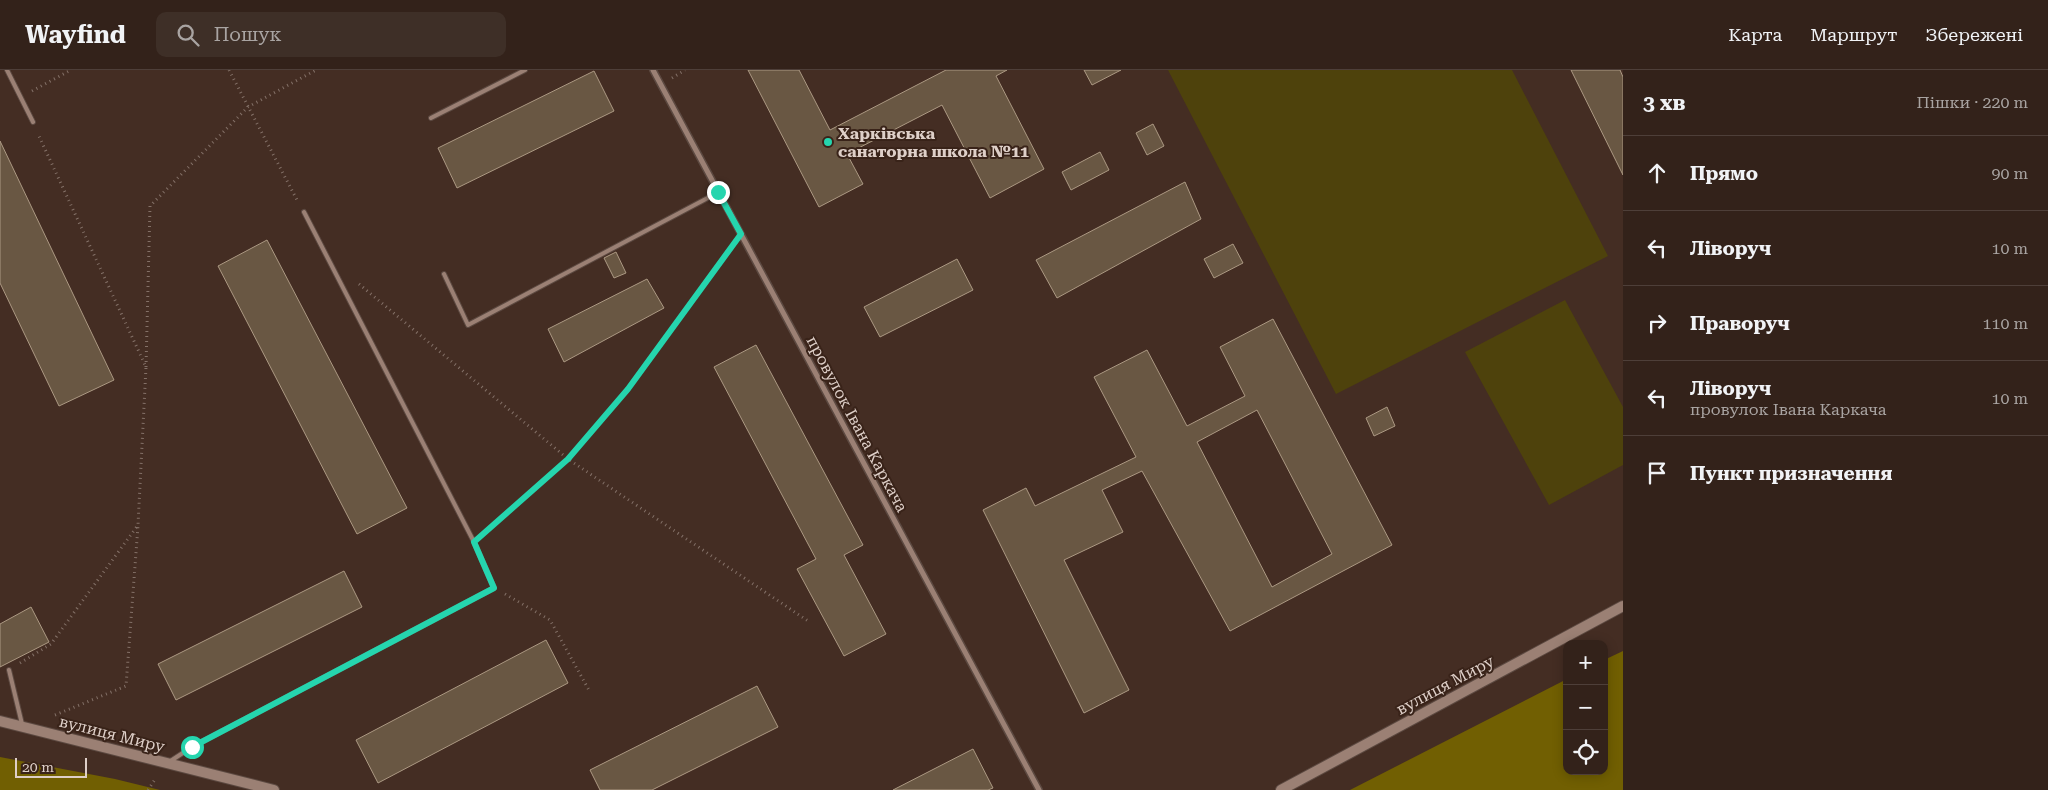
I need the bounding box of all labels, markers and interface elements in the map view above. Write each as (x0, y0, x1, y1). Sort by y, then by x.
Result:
search box (156, 12, 506, 57)
text: Wayfind (25, 21, 126, 49)
icon: search (174, 21, 202, 49)
text: Пошук (214, 23, 281, 46)
text: Карта (1728, 24, 1782, 45)
text: Маршрут (1810, 24, 1897, 45)
text: Збережені (1925, 24, 2023, 45)
text: 3 хв (1643, 91, 1686, 115)
text: Пішки · 220 m (1917, 93, 2028, 112)
place label: Харківська санаторна школа №11 (838, 124, 1029, 161)
marker: Харківська санаторна школа №11 (822, 136, 834, 148)
icon: ahead (1643, 159, 1671, 187)
text: Прямо (1690, 162, 1758, 185)
text: 90 m (1991, 164, 2028, 183)
route end (707, 181, 730, 204)
icon: left (1643, 234, 1671, 262)
text: Ліворуч (1690, 237, 1771, 260)
text: 10 m (1991, 239, 2028, 258)
icon: right (1643, 309, 1671, 337)
text: Праворуч (1690, 312, 1790, 335)
text: 110 m (1982, 314, 2028, 333)
street label: провулок Івана Каркача (802, 333, 912, 516)
text: Ліворуч (1690, 377, 1771, 400)
icon: left (1643, 384, 1671, 412)
text: 10 m (1991, 389, 2028, 408)
text: провулок Івана Каркача (1690, 400, 1887, 419)
icon: arrive (1643, 459, 1671, 487)
text: Пункт призначення (1690, 462, 1892, 485)
map controls (1563, 640, 1608, 775)
button: + (1563, 640, 1608, 685)
street label: вулиця Миру (1393, 651, 1498, 719)
button: − (1563, 685, 1608, 730)
street label: вулиця Миру (57, 712, 167, 756)
button: locate (1563, 730, 1608, 775)
route start (181, 736, 204, 759)
scale bar (15, 755, 88, 778)
text: 20 m (22, 759, 54, 775)

